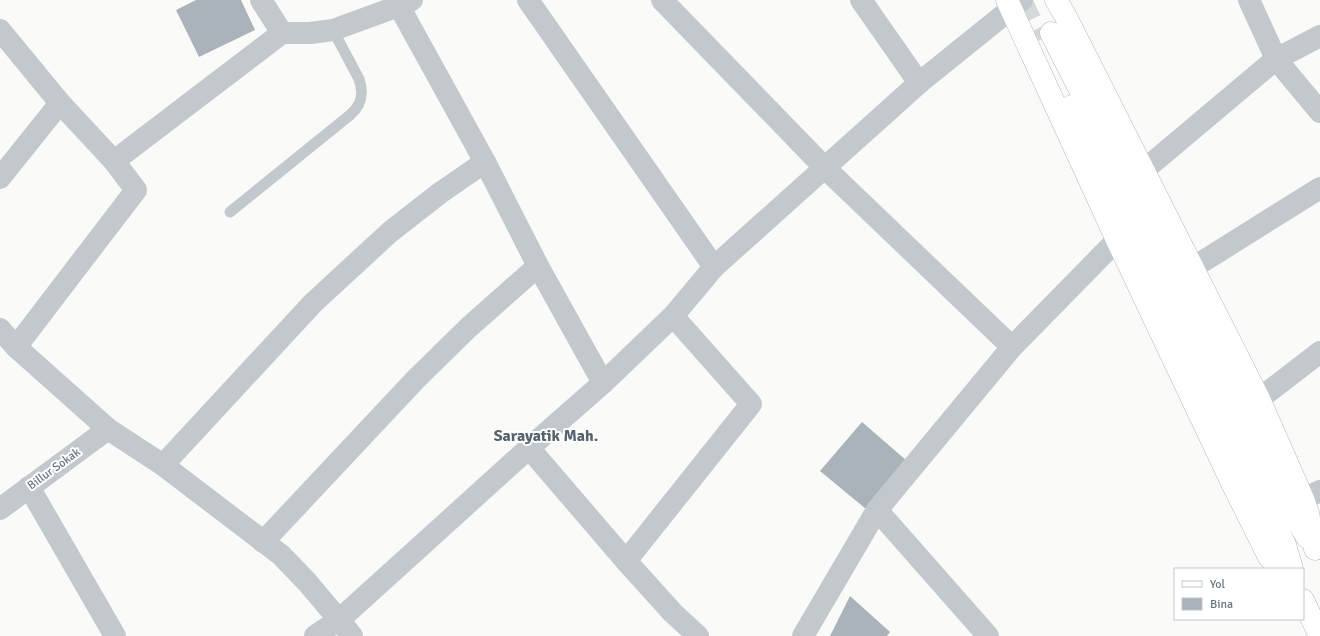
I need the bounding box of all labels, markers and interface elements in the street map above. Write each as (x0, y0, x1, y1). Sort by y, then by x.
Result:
district label: Sarayatik Mah. (494, 426, 598, 446)
street label: Billur Sokak (25, 445, 83, 493)
legend (1174, 568, 1304, 620)
text: Yol (1210, 577, 1226, 592)
text: Bina (1210, 597, 1233, 612)

